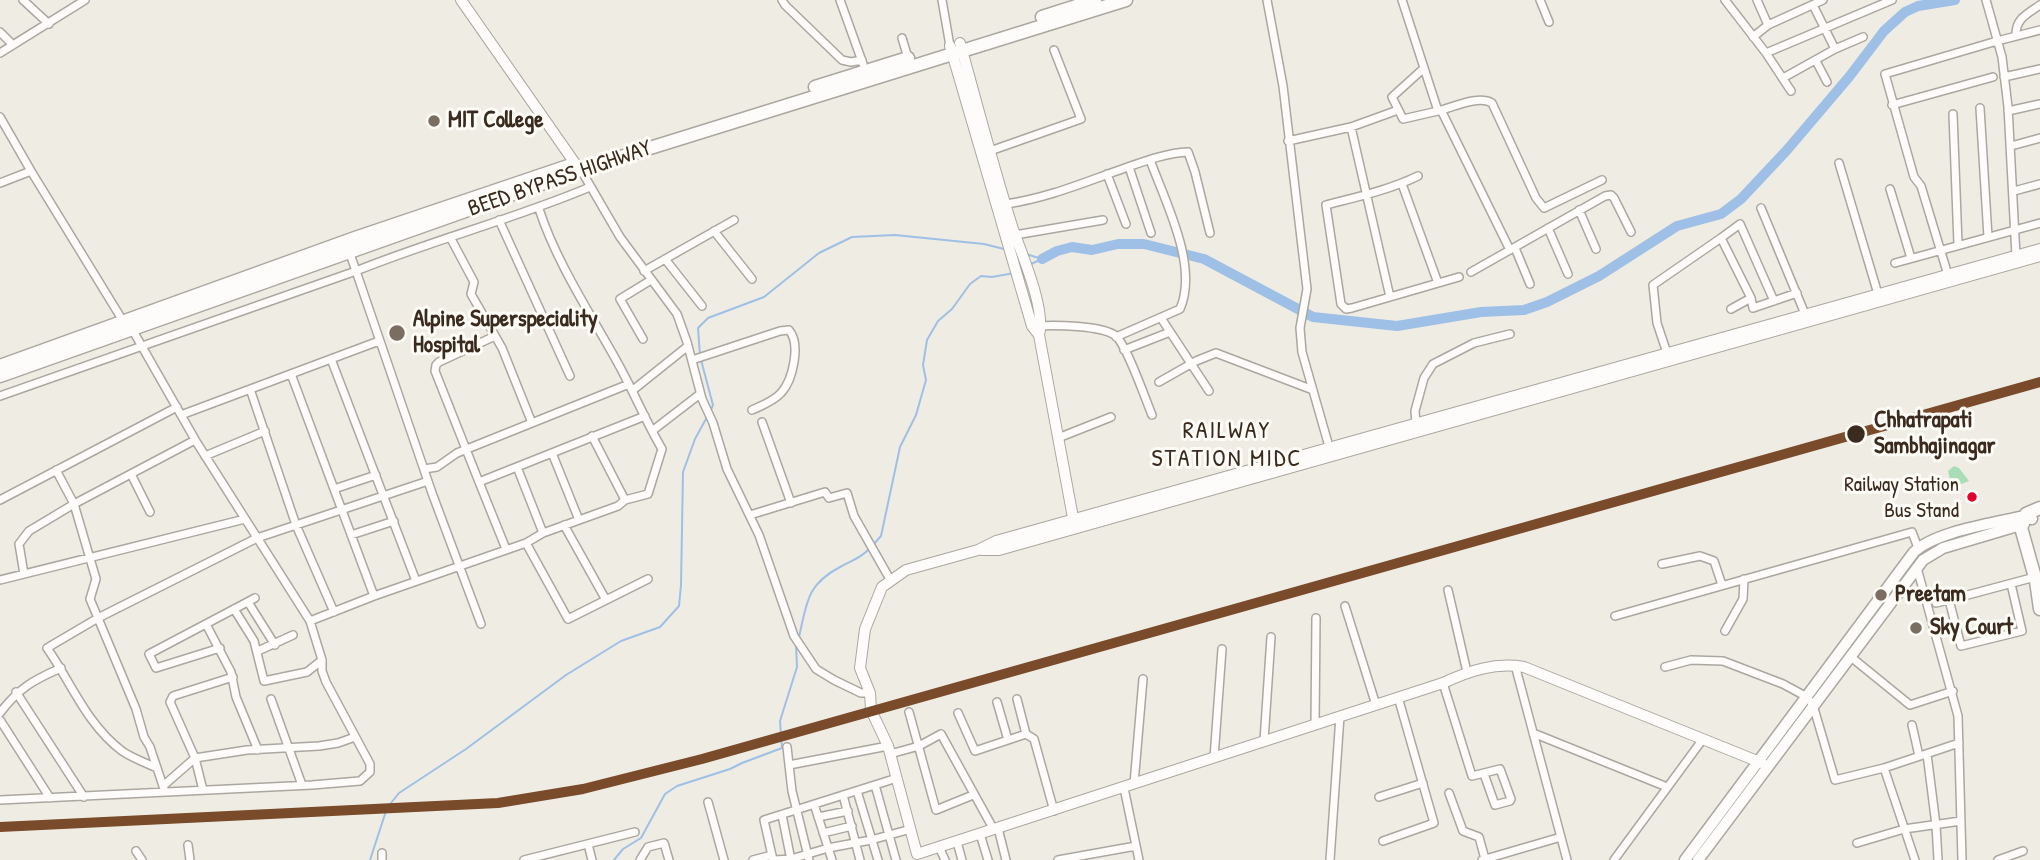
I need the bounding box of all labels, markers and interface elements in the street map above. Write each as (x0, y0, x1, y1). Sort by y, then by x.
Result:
place label: MIT College (448, 107, 543, 135)
marker: MIT College (426, 113, 442, 129)
street label: BEED BYPASS HIGHWAY (465, 135, 655, 223)
place label: Alpine Superspeciality Hospital (413, 306, 598, 360)
marker: Alpine Superspeciality Hospital (387, 323, 407, 343)
place label: Chhatrapati Sambhajinagar (1874, 407, 1995, 461)
district label: RAILWAY STATION MIDC (1153, 418, 1301, 474)
marker: Chhatrapati Sambhajinagar (1845, 423, 1867, 445)
place label: Railway Station Bus Stand (1844, 472, 1959, 522)
marker: Railway Station Bus Stand (1965, 490, 1979, 504)
place label: Preetam (1895, 581, 1966, 609)
marker: Preetam (1873, 587, 1889, 603)
place label: Sky Court (1930, 614, 2013, 642)
marker: Sky Court (1908, 620, 1924, 636)

